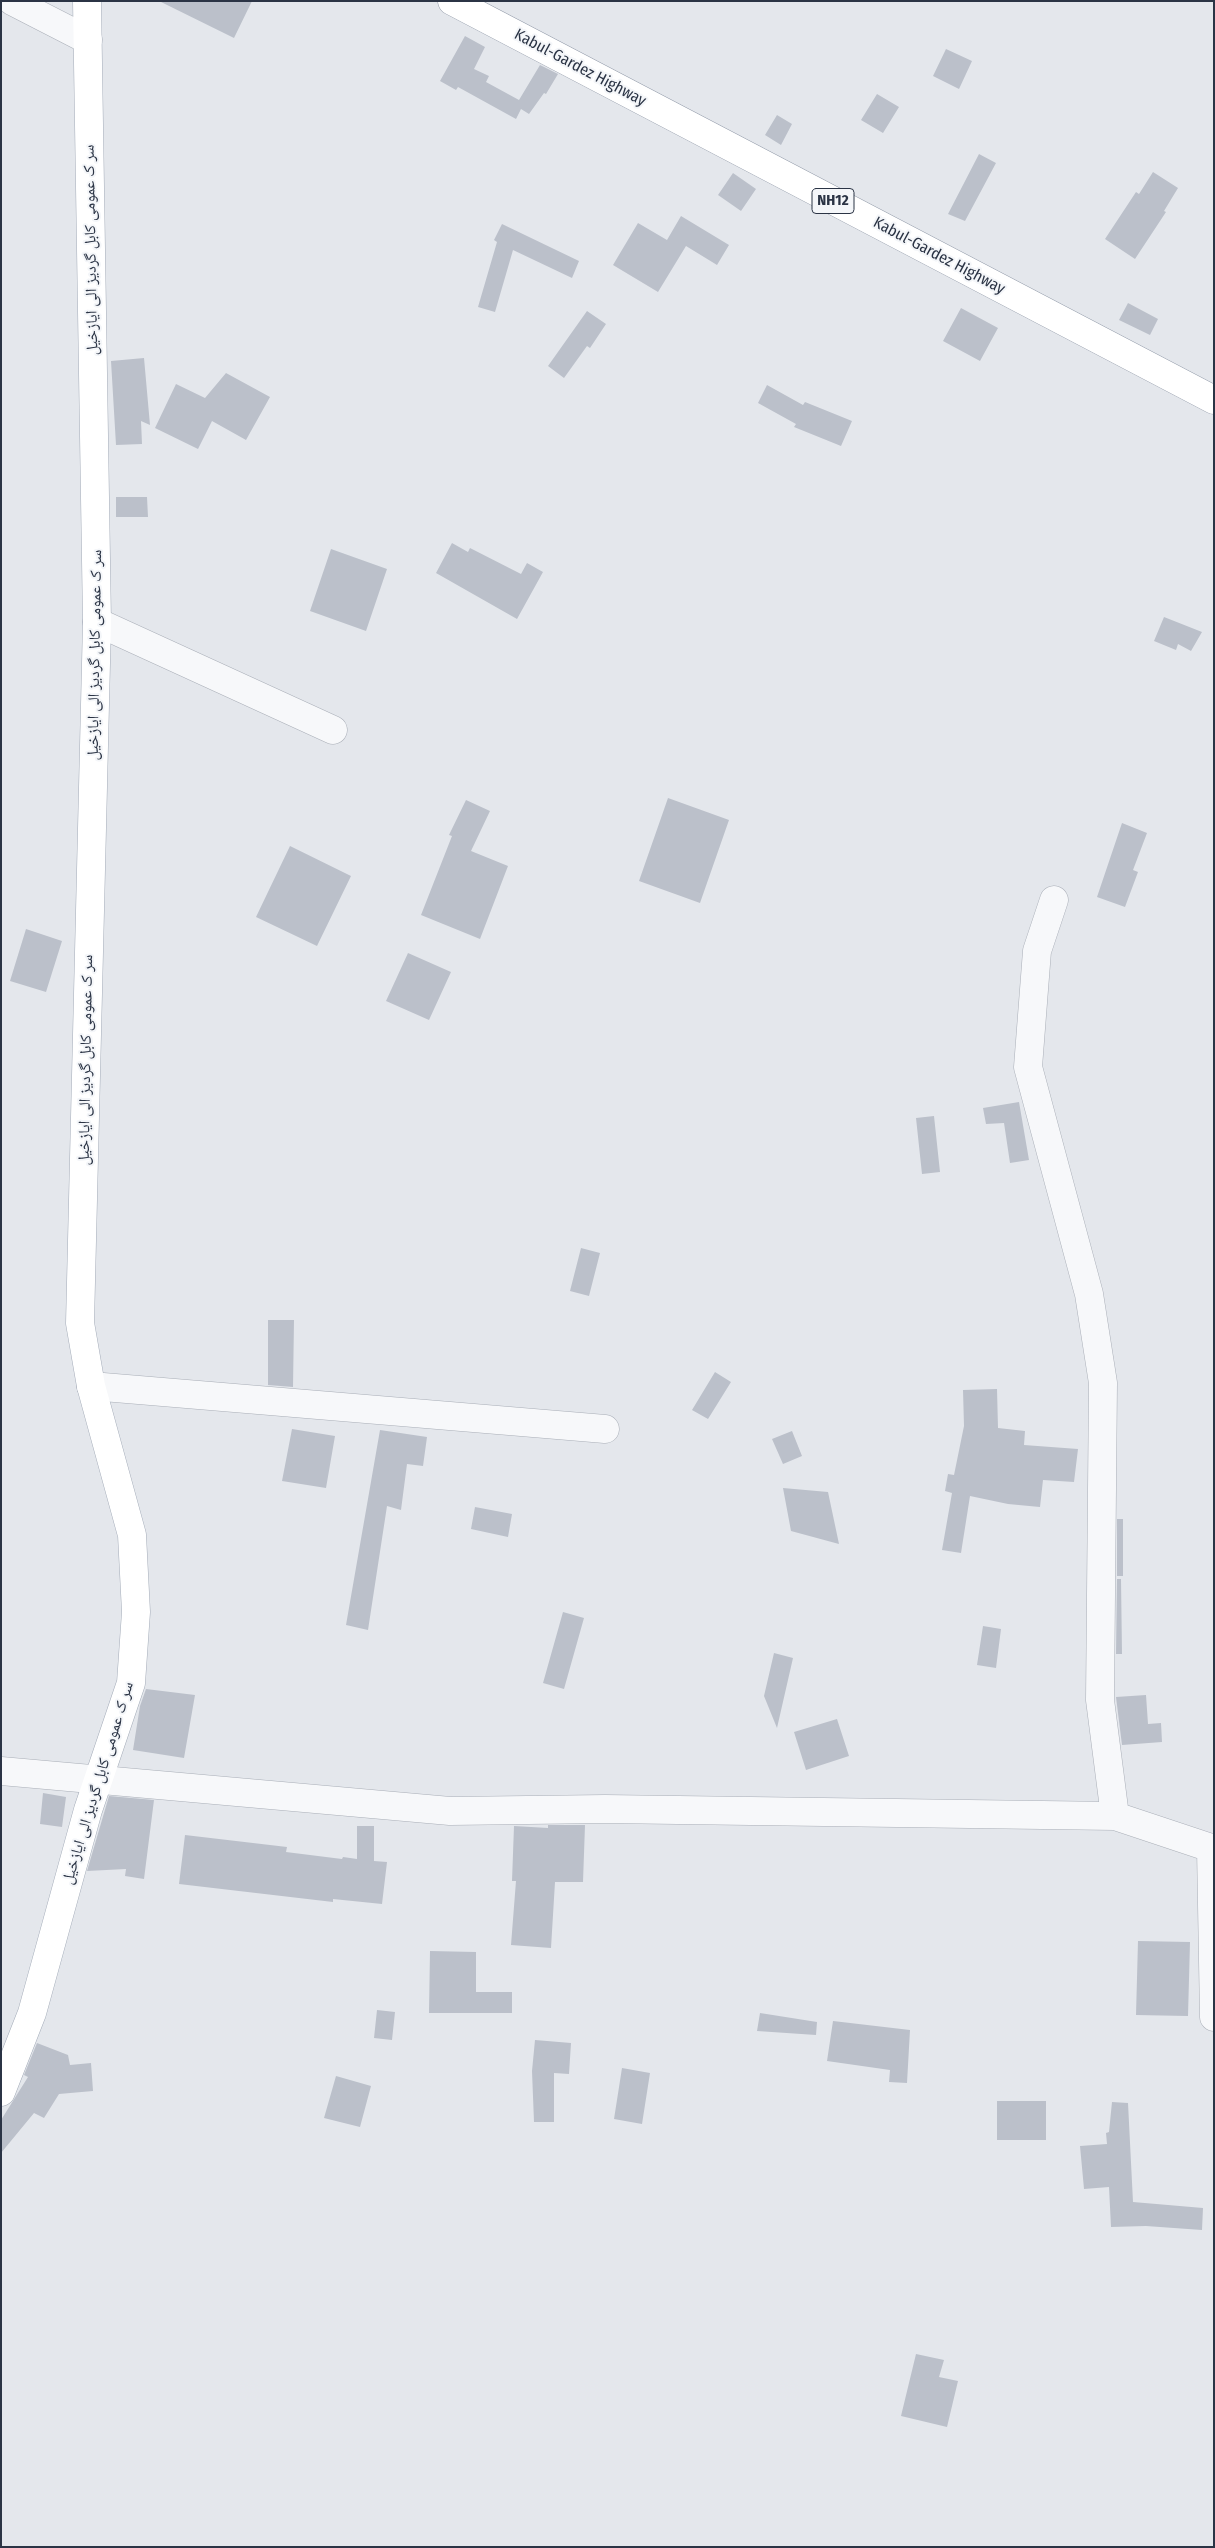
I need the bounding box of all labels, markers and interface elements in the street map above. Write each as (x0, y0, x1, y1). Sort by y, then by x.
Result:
street label: Kabul-Gardez Highway (511, 25, 649, 111)
street label: سر ک عمومی کابل گردیز الی ایازخیل (80, 144, 102, 356)
road number: NH12 (812, 188, 854, 214)
street label: Kabul-Gardez Highway (870, 213, 1008, 299)
street label: سر ک عمومی کابل گردیز الی ایازخیل (84, 549, 106, 761)
street label: سر ک عمومی کابل گردیز الی ایازخیل (75, 954, 97, 1166)
street label: سر ک عمومی کابل گردیز الی ایازخیل (58, 1679, 138, 1887)

